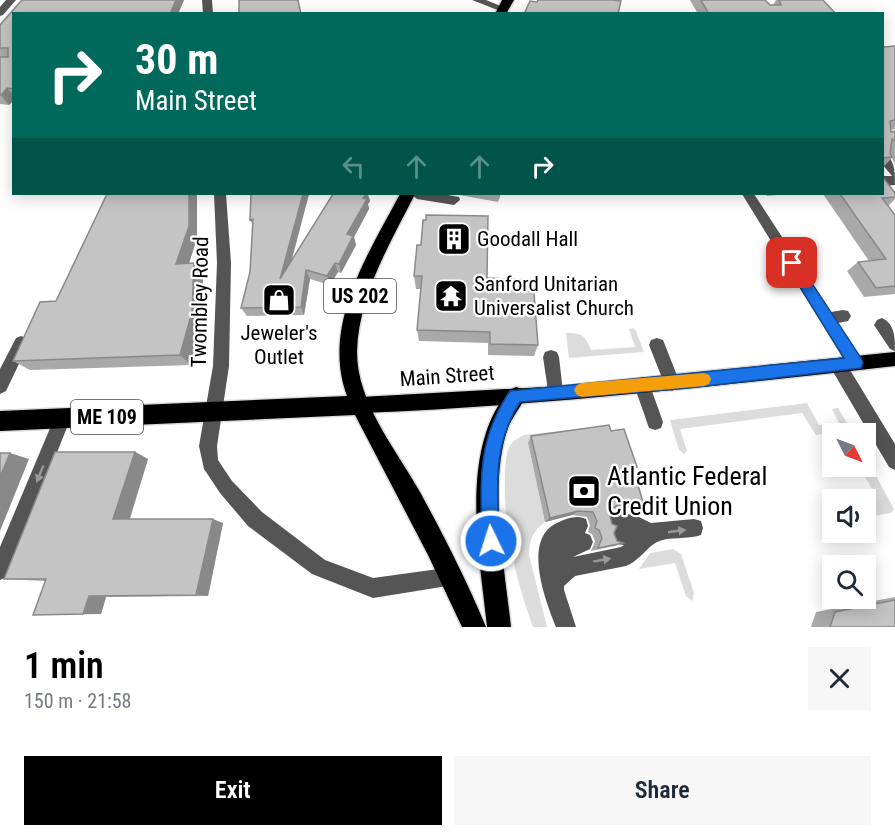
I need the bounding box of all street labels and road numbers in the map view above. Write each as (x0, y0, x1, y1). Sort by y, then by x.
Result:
street label: Twombley Road (187, 236, 213, 368)
road number: US 202 (324, 279, 396, 313)
street label: Main Street (399, 361, 495, 391)
road number: ME 109 (71, 400, 143, 434)

